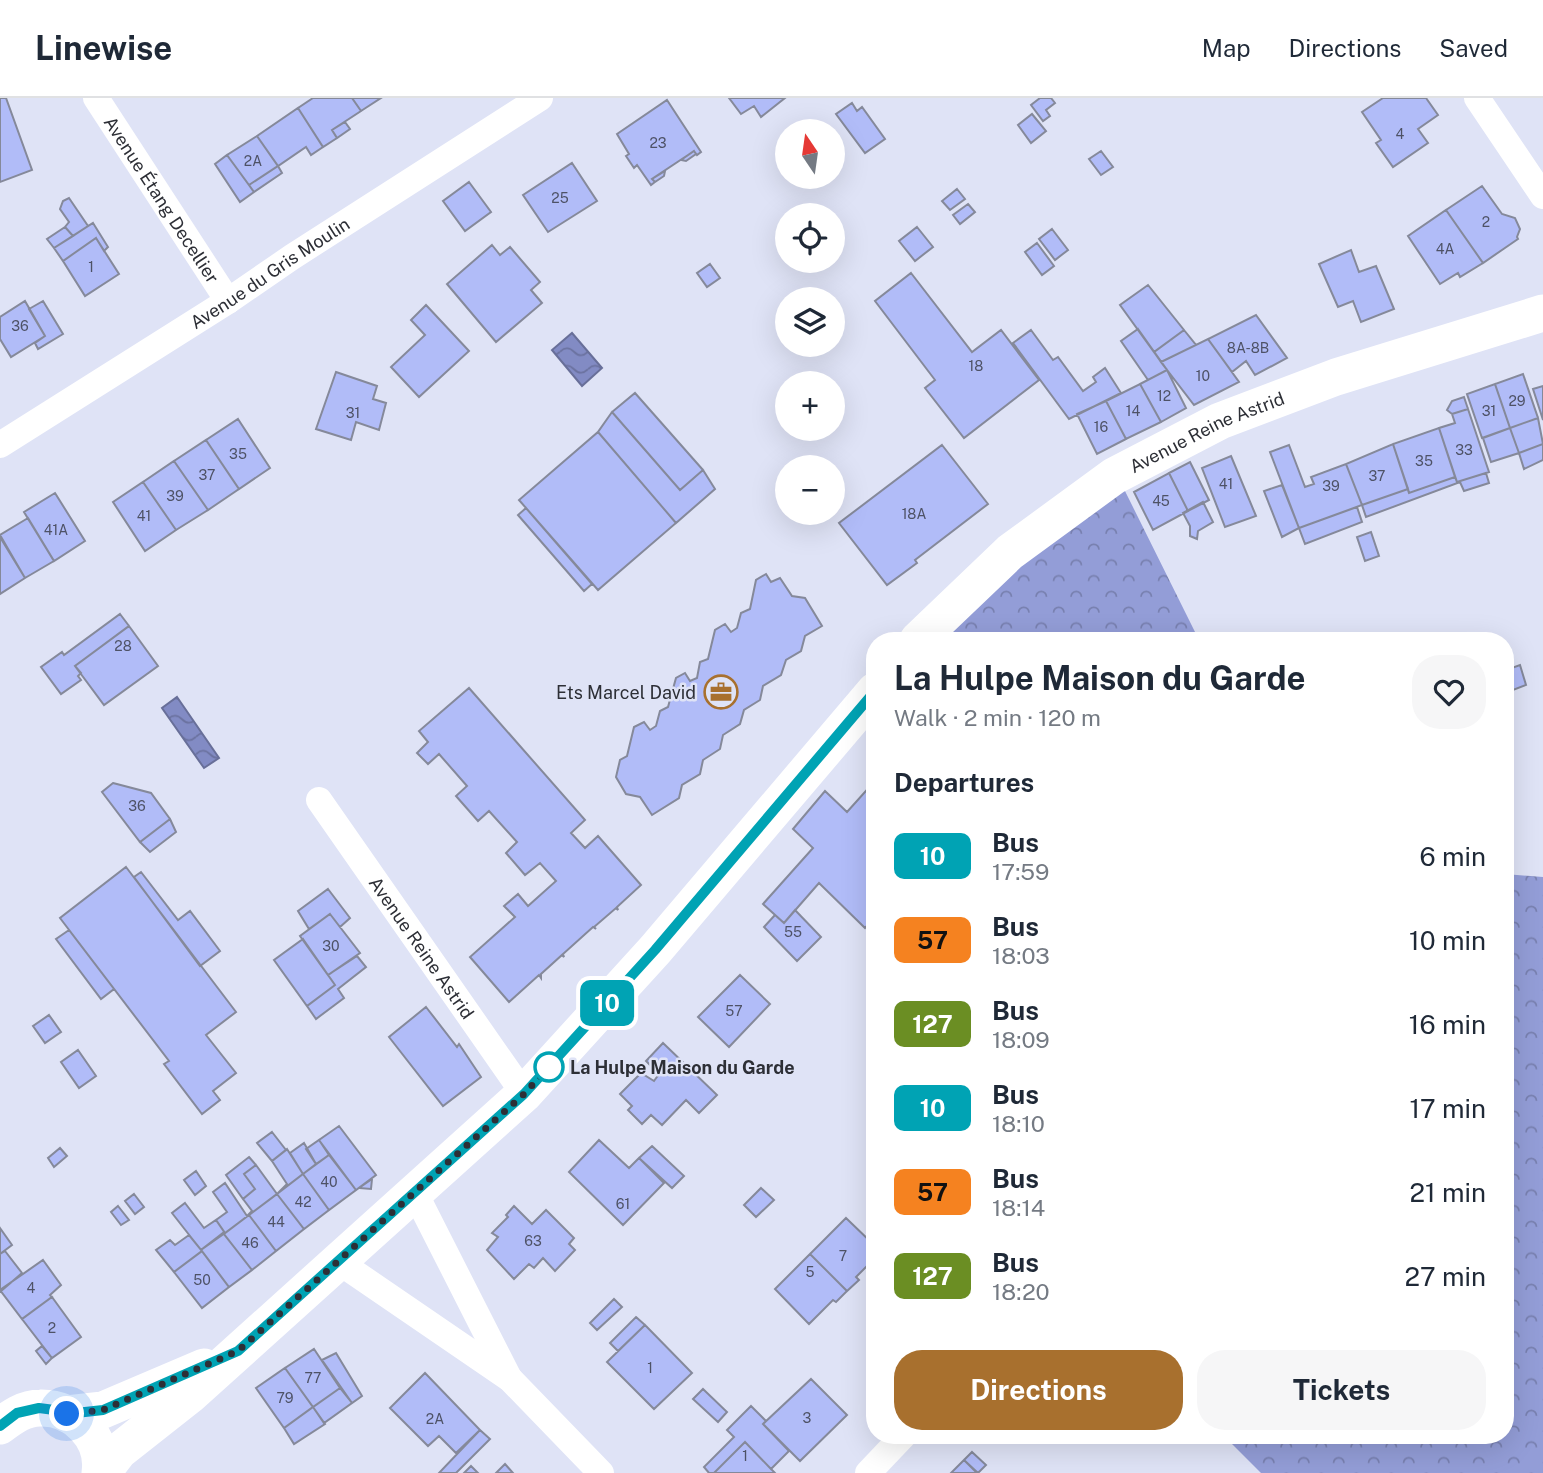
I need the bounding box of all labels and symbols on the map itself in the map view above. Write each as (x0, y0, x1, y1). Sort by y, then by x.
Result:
street label: Avenue Étang Decellier (100, 112, 224, 287)
north arrow (775, 119, 845, 189)
house number: 4 (1396, 126, 1405, 142)
house number: 23 (649, 135, 667, 151)
house number: 2A (244, 153, 262, 169)
house number: 25 (551, 190, 569, 206)
street label: Avenue du Gris Moulin (186, 213, 353, 333)
house number: 2 (1482, 214, 1490, 230)
house number: 4A (1436, 241, 1454, 257)
house number: 1 (88, 259, 94, 275)
house number: 36 (11, 318, 29, 334)
house number: 8A-8B (1227, 340, 1269, 356)
house number: 18 (969, 358, 983, 374)
house number: 10 (1196, 368, 1210, 384)
street label: Avenue Reine Astrid (1126, 387, 1287, 477)
house number: 12 (1157, 388, 1171, 404)
house number: 29 (1508, 393, 1526, 409)
house number: 14 (1126, 403, 1140, 419)
house number: 31 (1482, 403, 1496, 419)
house number: 31 (346, 405, 360, 421)
house number: 16 (1094, 419, 1108, 435)
house number: 33 (1455, 442, 1473, 458)
house number: 35 (229, 446, 247, 462)
house number: 35 (1415, 453, 1433, 469)
house number: 37 (199, 467, 215, 483)
house number: 37 (1369, 468, 1385, 484)
house number: 41 (1219, 476, 1233, 492)
house number: 39 (1322, 478, 1340, 494)
house number: 39 (166, 488, 184, 504)
house number: 45 (1152, 493, 1170, 509)
house number: 18A (902, 506, 926, 522)
house number: 41 (137, 508, 151, 524)
house number: 41A (44, 522, 68, 538)
house number: 28 (114, 638, 132, 654)
office icon: Ets Marcel David (702, 673, 740, 711)
place label: Ets Marcel David (556, 682, 696, 703)
house number: 36 (128, 798, 146, 814)
street label: Avenue Reine Astrid (365, 873, 479, 1023)
house number: 55 (784, 924, 802, 940)
house number: 30 (322, 938, 340, 954)
line badge: 10 (576, 980, 638, 1026)
house number: 57 (725, 1003, 743, 1019)
marker: La Hulpe Maison du Garde (534, 1052, 564, 1082)
place label: La Hulpe Maison du Garde (570, 1057, 795, 1078)
house number: 40 (320, 1174, 338, 1190)
house number: 42 (294, 1194, 312, 1210)
house number: 61 (616, 1196, 630, 1212)
house number: 44 (267, 1214, 285, 1230)
house number: 63 (524, 1233, 542, 1249)
house number: 46 (241, 1235, 259, 1251)
house number: 7 (839, 1248, 847, 1264)
house number: 5 (806, 1264, 815, 1280)
house number: 50 (193, 1272, 211, 1288)
house number: 4 (27, 1280, 36, 1296)
house number: 2 (48, 1320, 56, 1336)
house number: 1 (647, 1360, 653, 1376)
house number: 77 (305, 1370, 322, 1386)
house number: 79 (277, 1390, 294, 1406)
your location (49, 1396, 84, 1431)
house number: 3 (803, 1410, 812, 1426)
house number: 2A (426, 1411, 444, 1427)
house number: 1 (742, 1448, 748, 1464)

